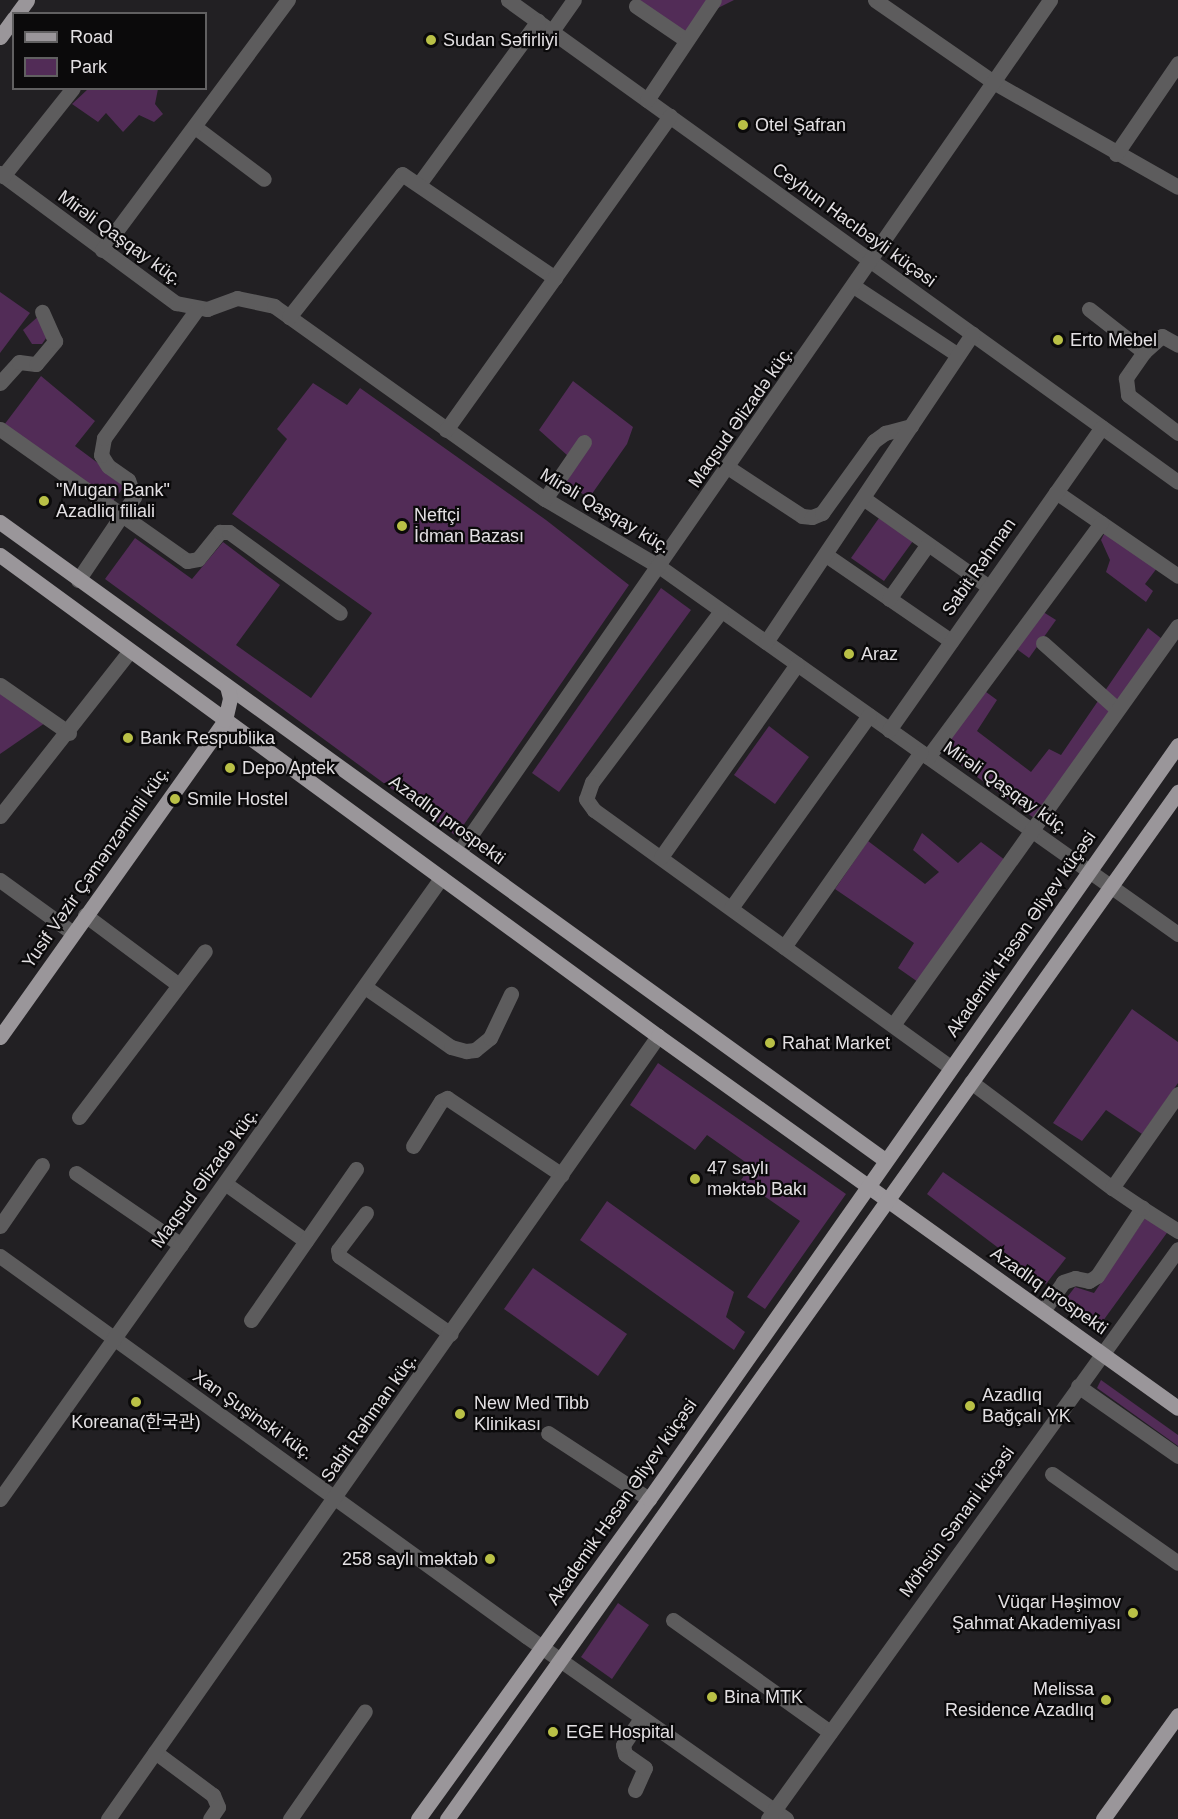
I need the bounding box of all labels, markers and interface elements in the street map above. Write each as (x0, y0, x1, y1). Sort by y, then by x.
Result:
legend (12, 12, 207, 90)
text: Road (70, 27, 113, 47)
place label: Sudan Səfirliyi (443, 29, 558, 51)
marker: Sudan Səfirliyi (424, 33, 438, 47)
text: Park (70, 57, 107, 77)
place label: Otel Şafran (755, 114, 846, 136)
marker: Otel Şafran (736, 118, 750, 132)
street label: Ceyhun Hacıbəyli küçəsi (768, 158, 940, 292)
street label: Mirəli Qaşqay küç. (54, 186, 186, 290)
place label: Erto Mebel (1070, 329, 1157, 351)
marker: Erto Mebel (1051, 333, 1065, 347)
street label: Maqsud Əlizadə küç. (684, 342, 798, 492)
street label: Mirəli Qaşqay küç. (536, 464, 674, 558)
place label: "Mugan Bank" Azadliq filiali (56, 480, 170, 522)
marker: "Mugan Bank" Azadliq filiali (37, 494, 51, 508)
place label: Neftçi İdman Bazası (414, 505, 524, 548)
street label: Sabit Rəhman (937, 514, 1021, 620)
marker: Neftçi İdman Bazası (395, 519, 409, 533)
place label: Araz (861, 643, 898, 665)
marker: Araz (842, 647, 856, 661)
place label: Bank Respublika (140, 727, 275, 749)
marker: Bank Respublika (121, 731, 135, 745)
street label: Mirəli Qaşqay küç. (939, 737, 1073, 839)
place label: Depo Aptek (242, 757, 336, 779)
marker: Depo Aptek (223, 761, 237, 775)
street label: Yusif Vəzir Çəmənzəminli küç. (18, 762, 174, 972)
street label: Azadlıq prospekti (385, 771, 509, 869)
place label: Smile Hostel (187, 788, 288, 810)
marker: Smile Hostel (168, 792, 182, 806)
street label: Akademik Həsən Əliyev küçəsi (941, 827, 1101, 1041)
place label: Rahat Market (782, 1032, 890, 1054)
marker: Rahat Market (763, 1036, 777, 1050)
street label: Maqsud Əlizadə küç. (147, 1104, 263, 1252)
place label: 47 saylı məktəb Bakı (707, 1158, 807, 1200)
marker: 47 saylı məktəb Bakı (688, 1172, 702, 1186)
street label: Azadlıq prospekti (986, 1243, 1112, 1339)
street label: Sabit Rəhman küç. (317, 1350, 421, 1486)
street label: Xan Şuşinski küç. (189, 1365, 317, 1465)
place label: Azadlıq Bağçalı YK (982, 1385, 1071, 1428)
place label: New Med Tibb Klinikası (474, 1393, 589, 1436)
marker: Koreana(한국관) (129, 1395, 143, 1409)
street label: Akademik Həsən Əliyev küçəsi (542, 1395, 702, 1609)
marker: Azadlıq Bağçalı YK (963, 1399, 977, 1413)
marker: New Med Tibb Klinikası (451, 1405, 469, 1423)
place label: Koreana(한국관) (71, 1411, 201, 1433)
street label: Möhsün Sənani küçəsi (895, 1442, 1019, 1602)
place label: 258 saylı məktəb (342, 1548, 478, 1570)
marker: 258 saylı məktəb (483, 1552, 497, 1566)
place label: Vüqar Həşimov Şahmat Akademiyası (951, 1592, 1121, 1634)
marker: Vüqar Həşimov Şahmat Akademiyası (1126, 1606, 1140, 1620)
place label: Melissa Residence Azadlıq (944, 1679, 1094, 1722)
place label: Bina MTK (724, 1686, 803, 1708)
marker: Bina MTK (705, 1690, 719, 1704)
marker: Melissa Residence Azadlıq (1099, 1693, 1113, 1707)
place label: EGE Hospital (566, 1721, 674, 1743)
marker: EGE Hospital (544, 1723, 562, 1741)

